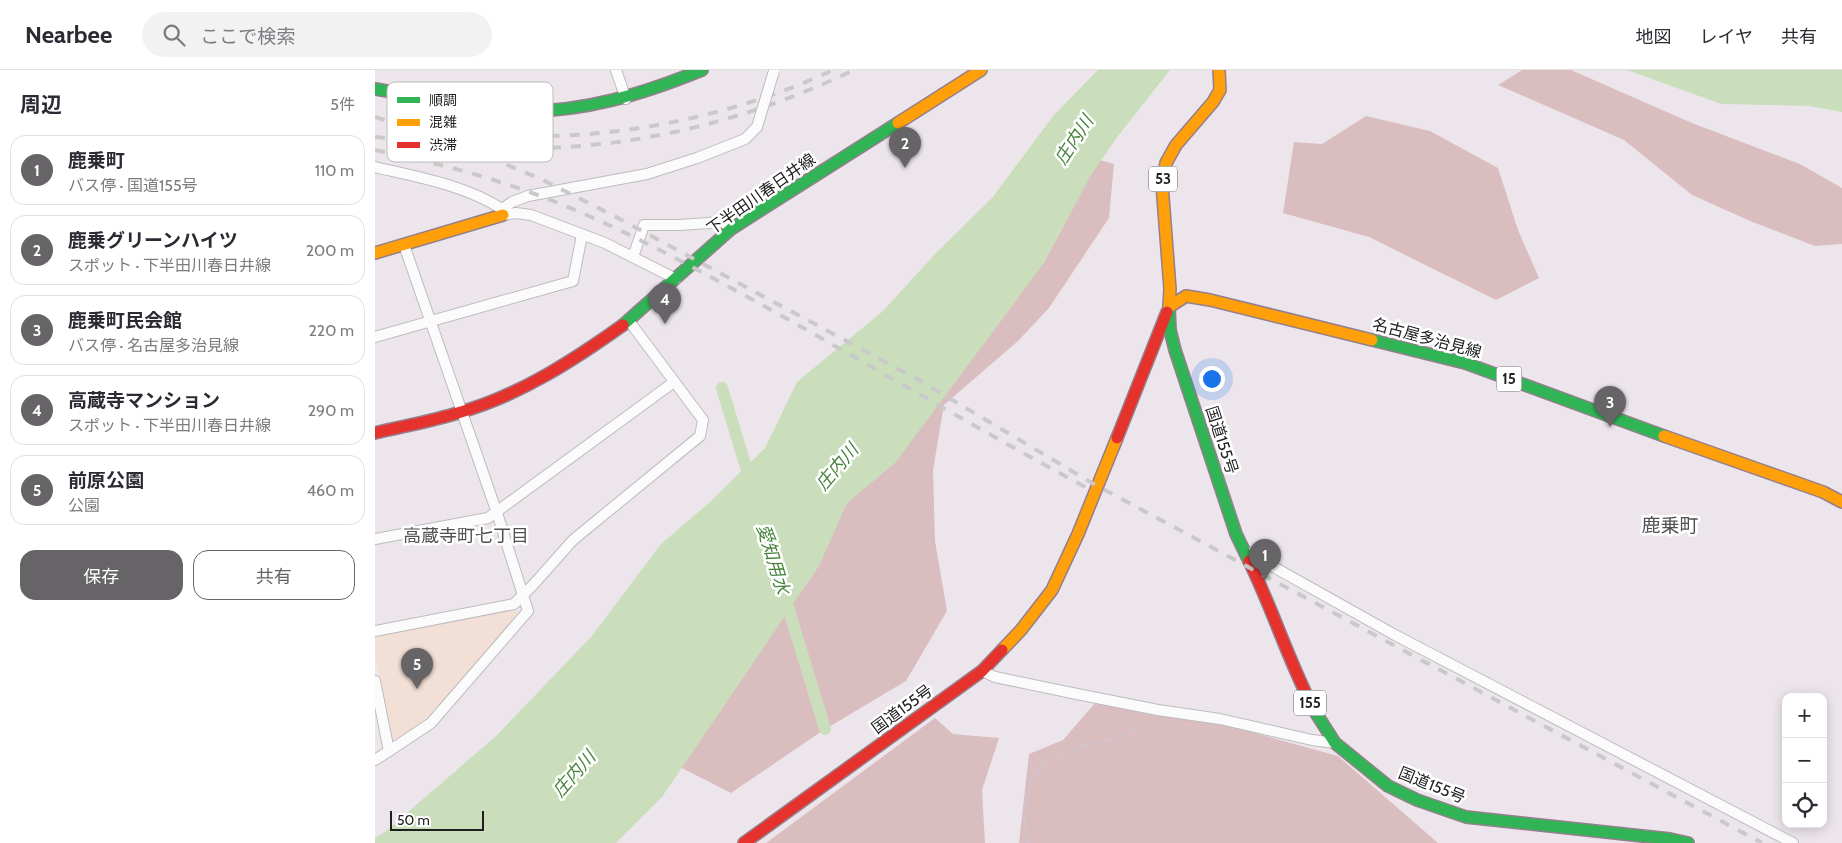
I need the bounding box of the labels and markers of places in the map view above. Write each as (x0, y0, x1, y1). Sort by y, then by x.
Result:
pin: 2 (889, 127, 921, 168)
pin: 4 (649, 283, 681, 324)
pin: 3 (1594, 386, 1626, 427)
pin: 1 (1249, 539, 1281, 580)
pin: 5 (401, 648, 433, 689)

